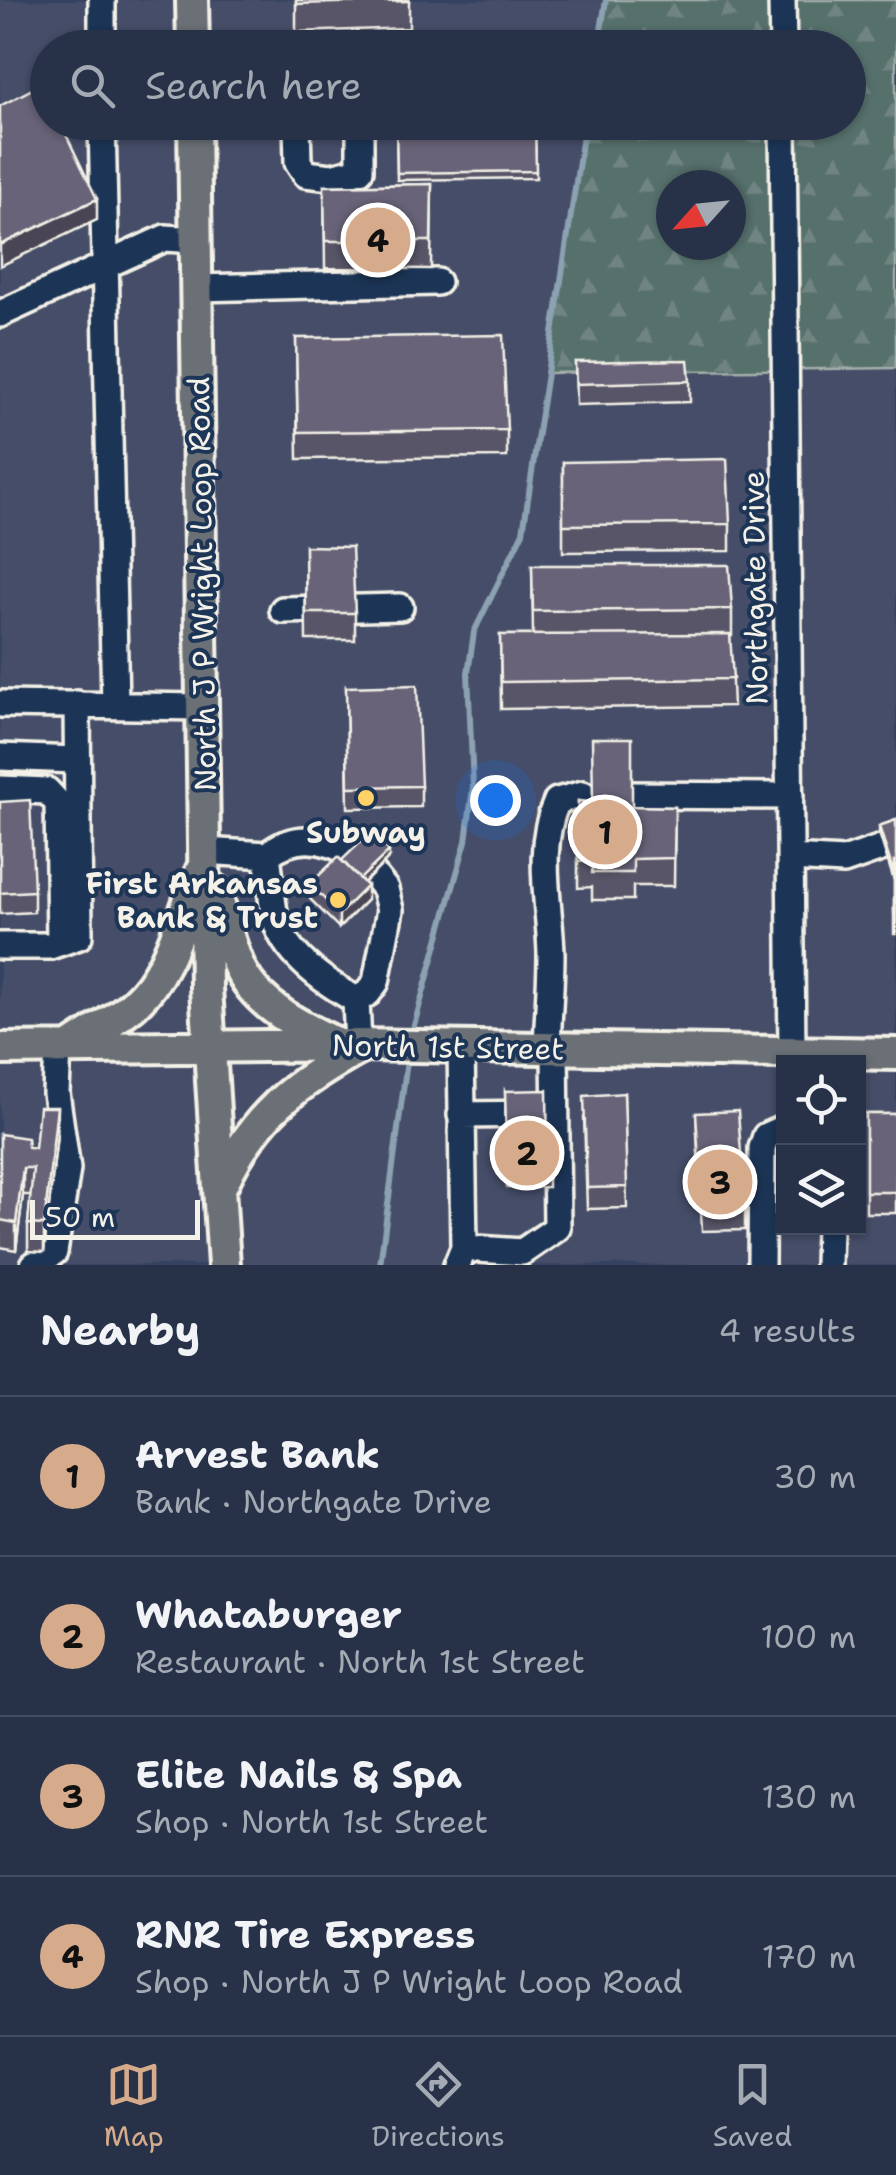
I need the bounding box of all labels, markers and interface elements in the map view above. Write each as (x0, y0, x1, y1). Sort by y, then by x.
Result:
search box (30, 30, 866, 140)
icon: search (65, 58, 120, 113)
text: Search here (145, 60, 362, 111)
north arrow (656, 170, 746, 260)
pin: 4 (346, 202, 410, 278)
street label: North J P Wright Loop Road (178, 376, 226, 792)
street label: Northgate Drive (732, 471, 778, 705)
your location (470, 775, 521, 826)
marker: Subway (355, 787, 377, 809)
pin: 1 (572, 794, 638, 870)
place label: Subway (306, 812, 426, 853)
place label: First Arkansas Bank & Trust (85, 863, 318, 938)
marker: First Arkansas Bank & Trust (327, 889, 349, 911)
street label: North 1st Street (331, 1024, 565, 1070)
map controls (776, 1055, 866, 1235)
button: locate (776, 1055, 866, 1145)
pin: 2 (494, 1116, 560, 1190)
pin: 3 (688, 1144, 752, 1220)
button: layers (776, 1145, 866, 1235)
scale bar (30, 1195, 200, 1240)
text: 50 m (45, 1198, 115, 1236)
text: Nearby (40, 1302, 200, 1358)
text: 4 results (719, 1309, 856, 1352)
text: Arvest Bank (135, 1429, 380, 1480)
text: 1 (65, 1455, 80, 1498)
text: 30 m (773, 1455, 856, 1498)
text: Bank · Northgate Drive (135, 1480, 492, 1523)
text: Whataburger (135, 1589, 402, 1640)
text: 2 (61, 1615, 84, 1658)
text: 100 m (760, 1615, 856, 1658)
text: Restaurant · North 1st Street (135, 1640, 585, 1683)
text: Elite Nails & Spa (135, 1749, 462, 1800)
text: 3 (61, 1775, 84, 1818)
text: 130 m (761, 1775, 856, 1818)
text: Shop · North 1st Street (135, 1800, 488, 1843)
text: RNR Tire Express (135, 1909, 475, 1960)
text: 4 (61, 1935, 84, 1978)
text: 170 m (762, 1935, 856, 1978)
text: Shop · North J P Wright Loop Road (135, 1960, 683, 2003)
tab: Map (104, 2057, 164, 2155)
tab: Directions (371, 2057, 505, 2155)
tab: Saved (713, 2057, 792, 2155)

